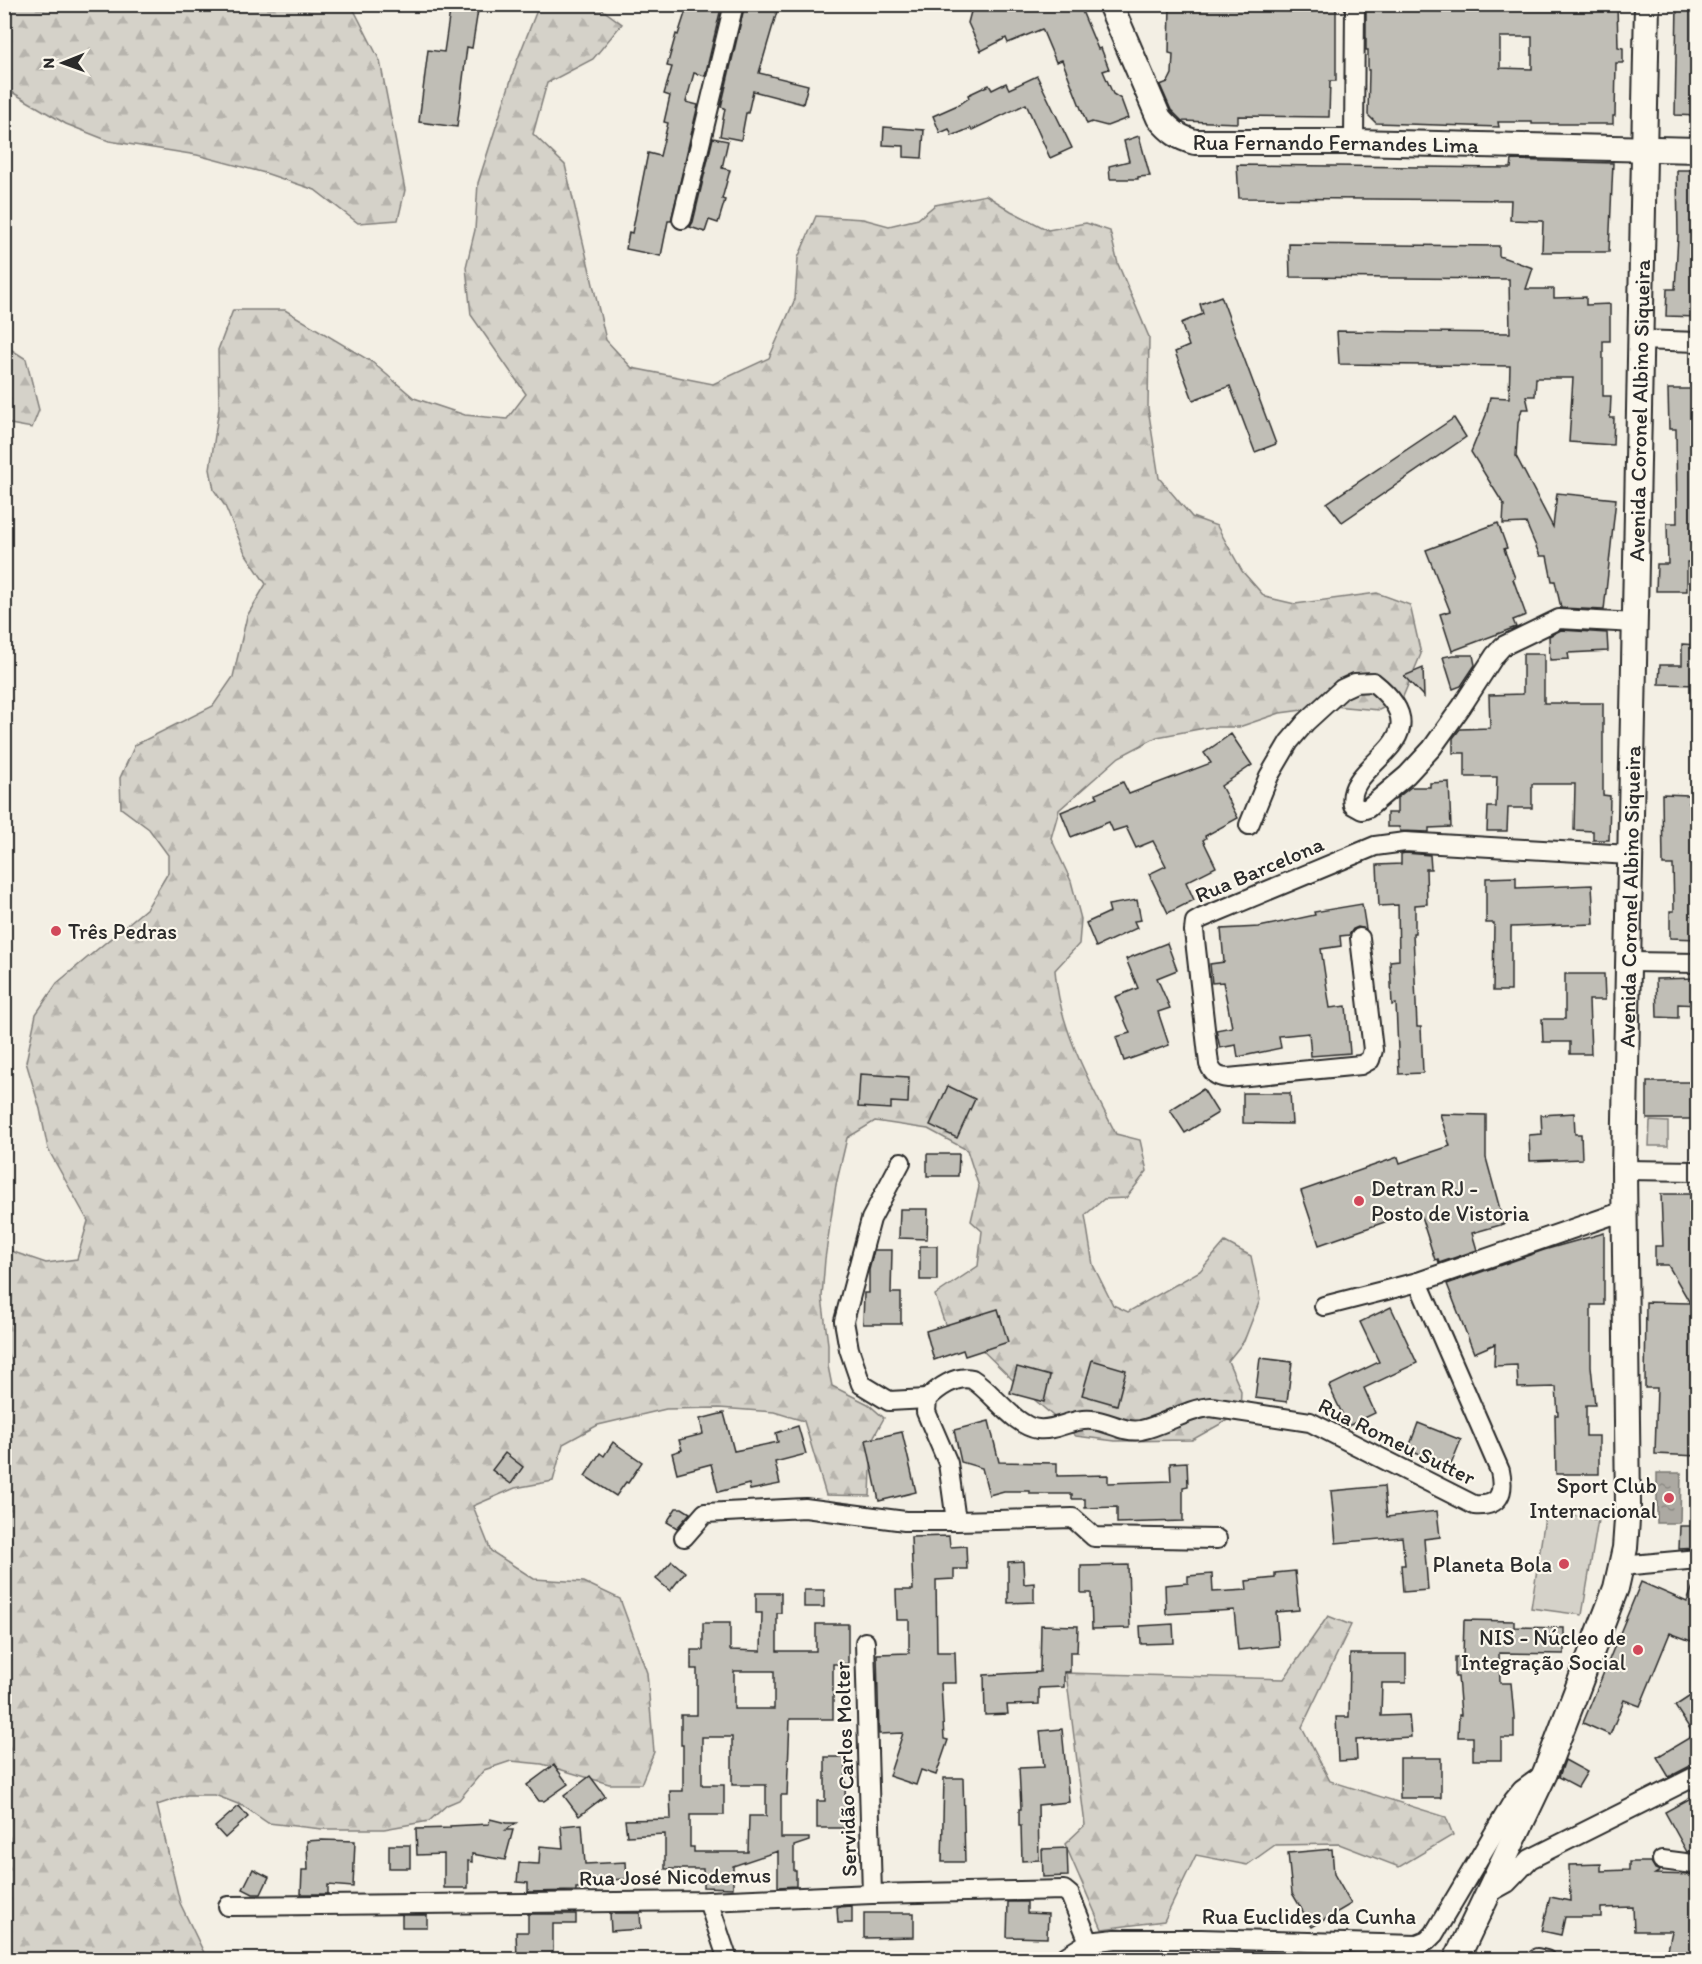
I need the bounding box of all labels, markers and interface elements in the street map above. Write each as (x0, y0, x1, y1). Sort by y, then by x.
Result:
north arrow (33, 33, 93, 93)
text: N (39, 58, 58, 69)
street label: Rua Fernando Fernandes Lima (1193, 129, 1480, 159)
street label: Avenida Coronel Albino Siqueira (1623, 259, 1656, 562)
street label: Avenida Coronel Albino Siqueira (1613, 745, 1646, 1048)
street label: Rua Barcelona (1191, 830, 1328, 909)
place label: Três Pedras (68, 918, 177, 945)
marker: Três Pedras (49, 924, 63, 938)
place label: Detran RJ - Posto de Vistoria (1371, 1175, 1530, 1227)
marker: Detran RJ - Posto de Vistoria (1352, 1194, 1366, 1208)
street label: Rua Romeu Sutter (1314, 1392, 1480, 1491)
place label: Sport Club Internacional (1529, 1472, 1657, 1524)
marker: Sport Club Internacional (1662, 1491, 1676, 1505)
place label: Planeta Bola (1432, 1551, 1552, 1578)
marker: Planeta Bola (1557, 1557, 1571, 1571)
place label: NIS - Núcleo de Integração Social (1461, 1624, 1626, 1676)
marker: NIS - Núcleo de Integração Social (1631, 1643, 1645, 1657)
street label: Servidão Carlos Molter (828, 1660, 863, 1877)
street label: Rua José Nicodemus (579, 1861, 771, 1892)
street label: Rua Euclides da Cunha (1202, 1903, 1416, 1930)

